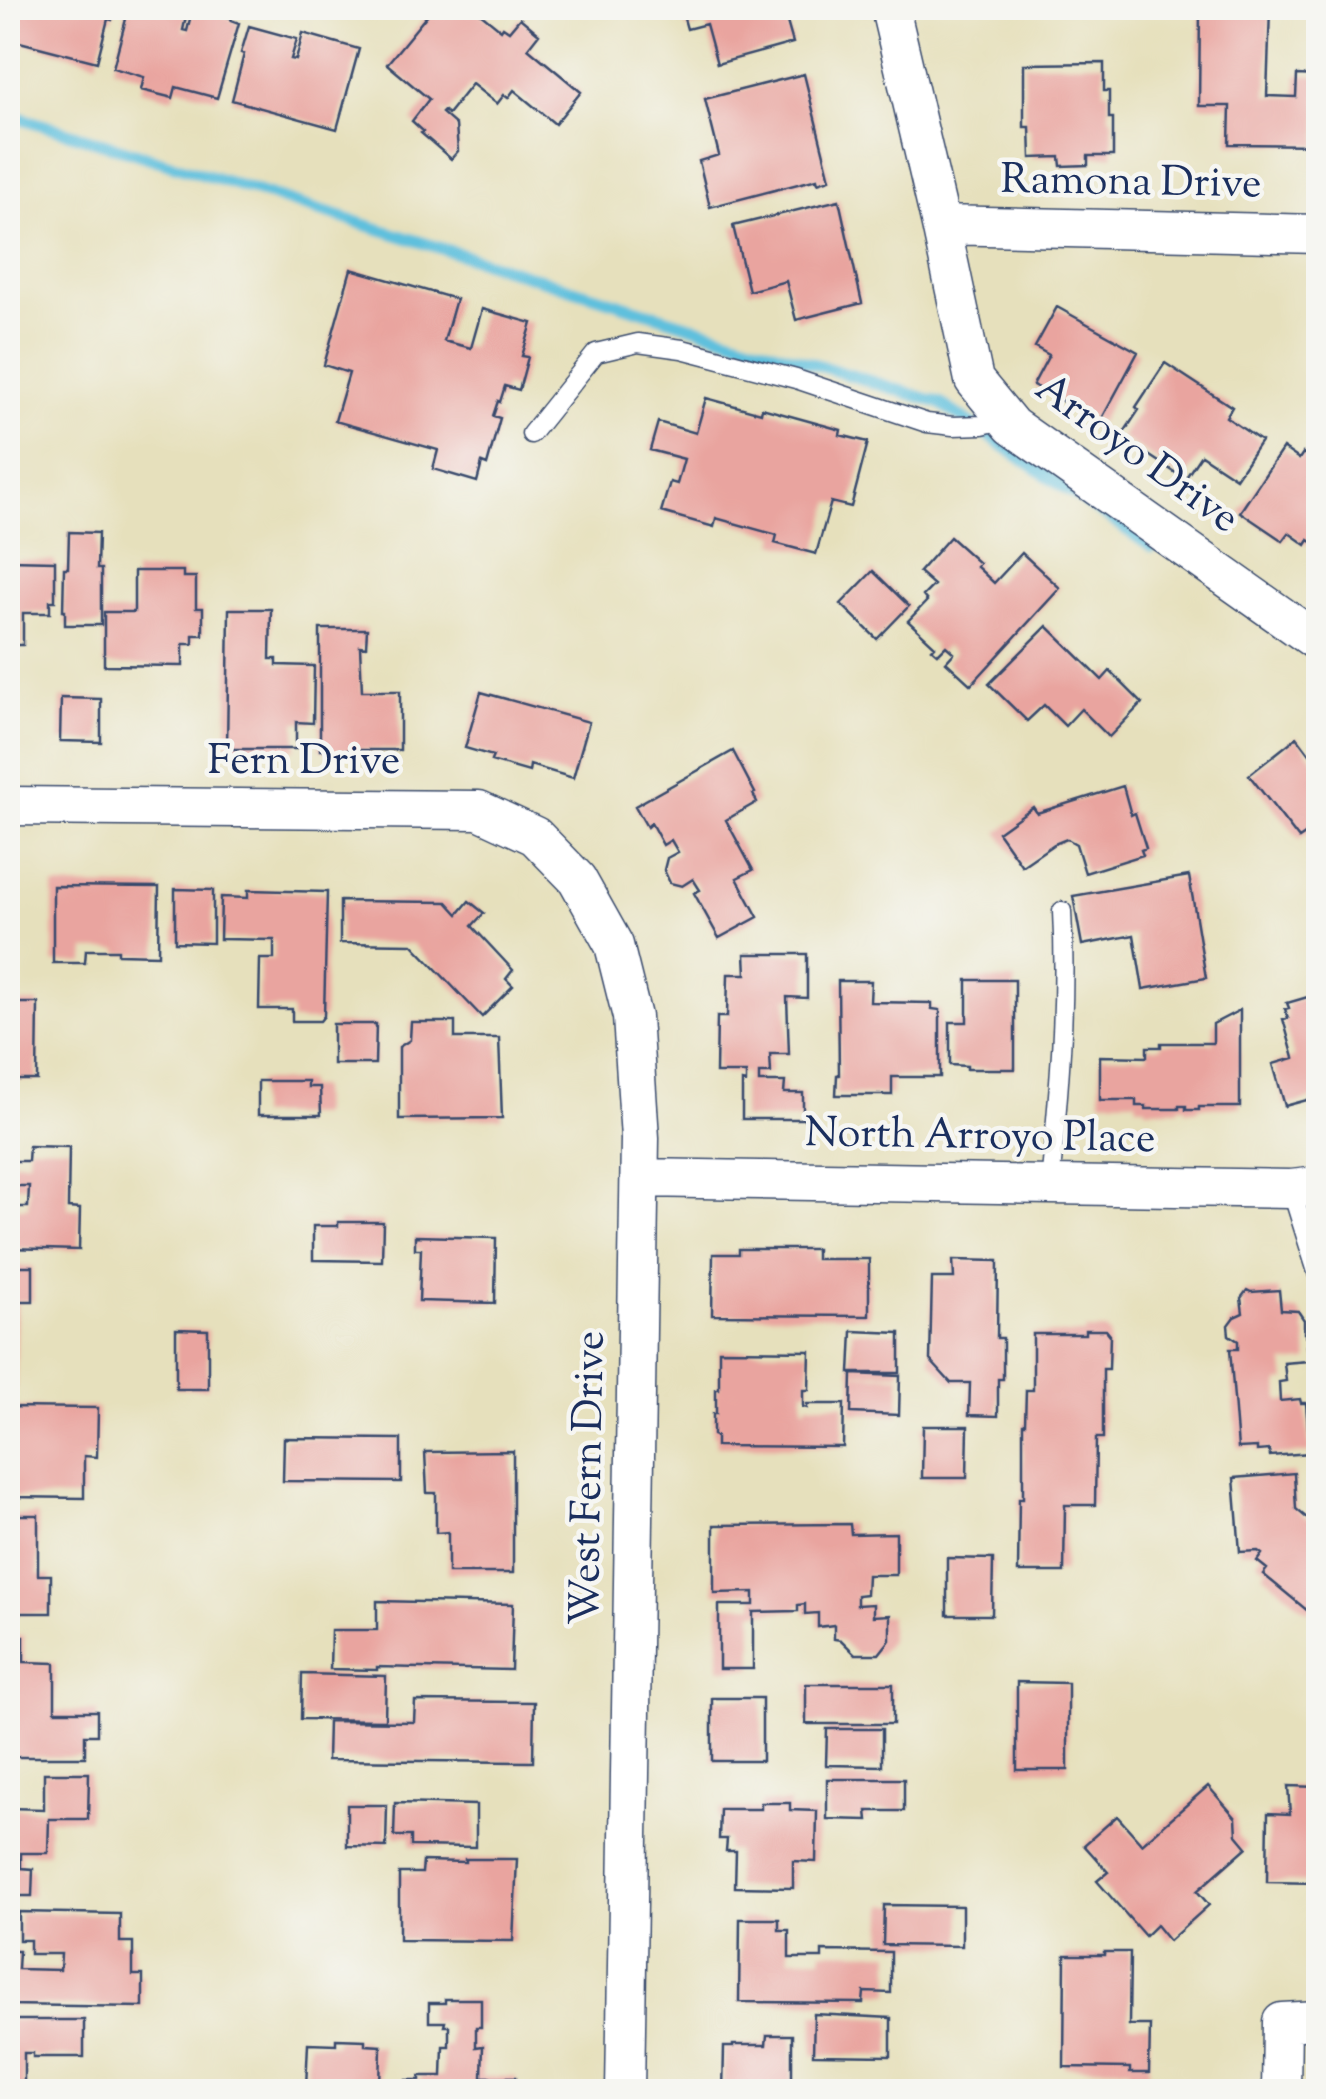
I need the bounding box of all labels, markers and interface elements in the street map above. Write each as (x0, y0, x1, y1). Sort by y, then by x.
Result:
street label: Ramona Drive (1000, 152, 1262, 216)
street label: Arroyo Drive (1021, 360, 1251, 550)
street label: Fern Drive (208, 733, 400, 793)
street label: North Arroyo Place (804, 1105, 1156, 1171)
street label: West Fern Drive (557, 1330, 623, 1626)

